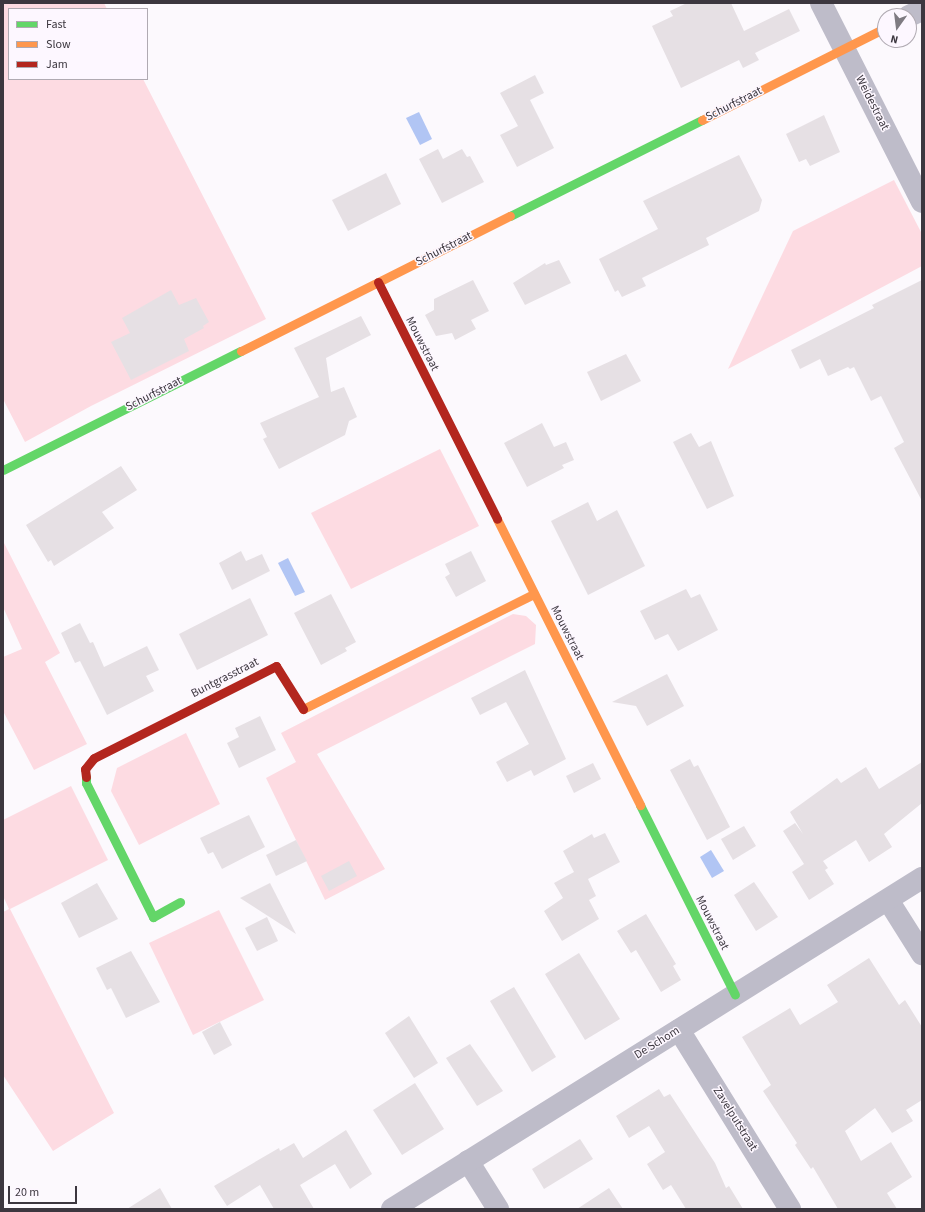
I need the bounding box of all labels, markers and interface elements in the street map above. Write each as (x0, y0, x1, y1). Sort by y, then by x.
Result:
legend (8, 8, 148, 80)
north arrow (877, 8, 917, 48)
text: Fast (46, 16, 66, 33)
text: N (889, 31, 900, 47)
text: Slow (46, 36, 71, 53)
text: Jam (46, 56, 68, 73)
street label: Weidestraat (852, 73, 892, 133)
street label: Schurfstraat (703, 84, 765, 124)
street label: Schurfstraat (413, 229, 475, 269)
street label: Mouwstraat (402, 314, 442, 374)
street label: Schurfstraat (123, 374, 185, 414)
street label: Mouwstraat (547, 603, 587, 663)
street label: Buntgrasstraat (189, 655, 261, 701)
street label: Mouwstraat (692, 893, 732, 953)
street label: De Schom (632, 1023, 682, 1063)
street label: Zavelputstraat (710, 1084, 760, 1154)
scale bar (10, 1178, 79, 1204)
text: 20 m (15, 1184, 39, 1201)

